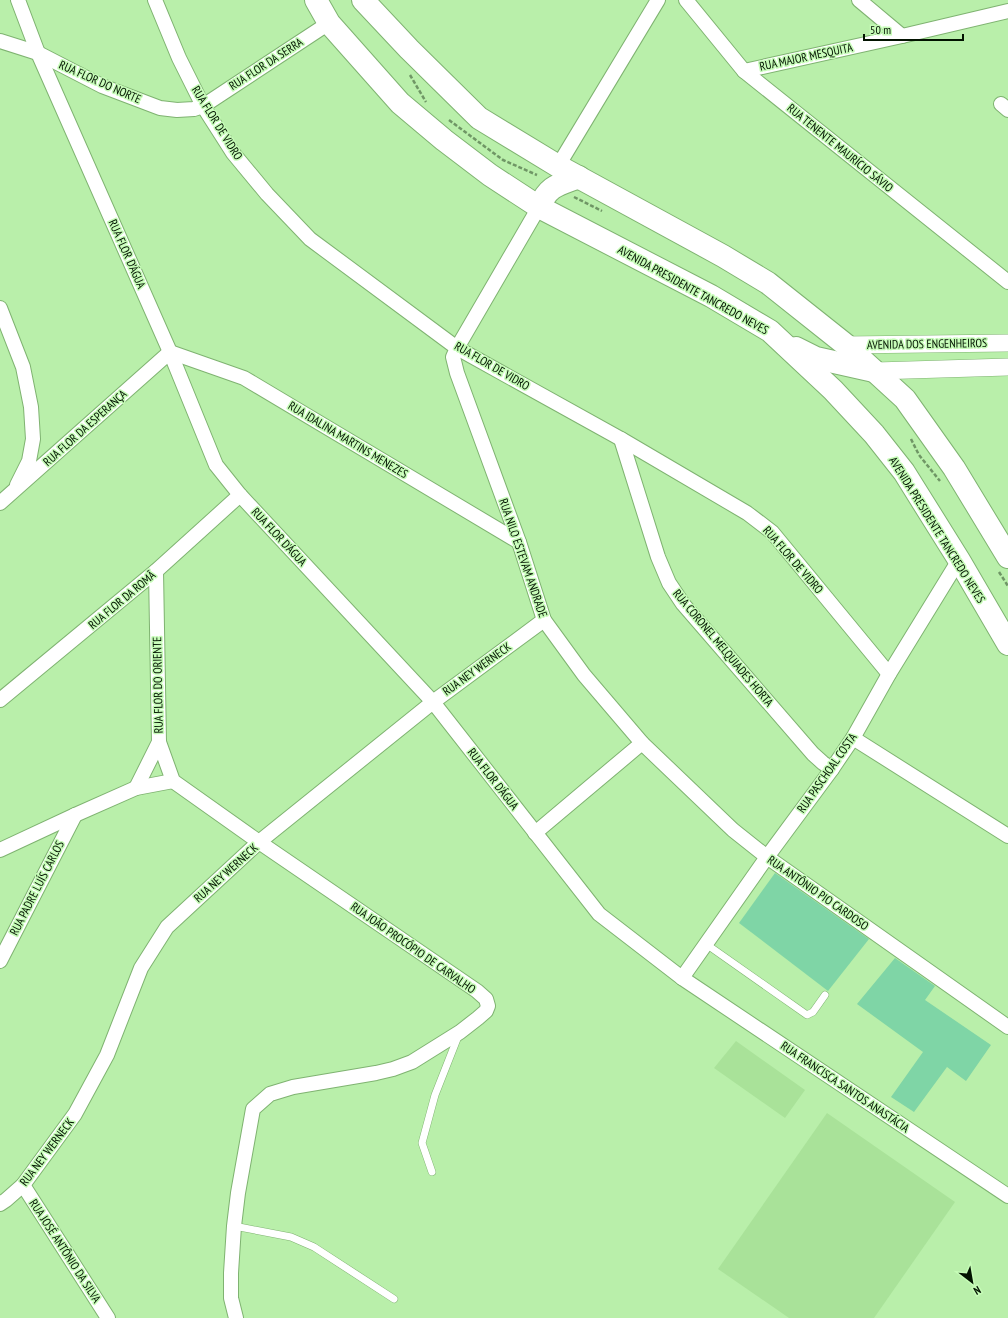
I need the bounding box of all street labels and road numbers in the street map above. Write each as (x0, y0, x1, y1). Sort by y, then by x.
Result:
street label: RUA FLOR DA SERRA (226, 34, 306, 93)
street label: RUA MAJOR MESQUITA (758, 39, 854, 74)
street label: RUA FLOR DO NORTE (57, 57, 144, 106)
street label: RUA FLOR DE VIDRO (189, 83, 246, 163)
street label: RUA TENENTE MAURÍCIO SÁVIO (784, 100, 897, 195)
street label: RUA FLOR D'ÁGUA (106, 217, 150, 291)
street label: AVENIDA PRESIDENTE TANCREDO NEVES (615, 242, 771, 337)
street label: AVENIDA DOS ENGENHEIROS (867, 335, 987, 352)
street label: RUA FLOR DE VIDRO (452, 338, 533, 393)
street label: RUA FLOR DA ESPERANÇA (40, 386, 130, 469)
street label: RUA IDALINA MARTINS MENEZES (286, 398, 411, 481)
street label: AVENIDA PRESIDENTE TANCREDO NEVES (886, 454, 989, 606)
street label: RUA NILO ESTEVAM ANDRADE (496, 496, 551, 619)
street label: RUA FLOR D'ÁGUA (249, 504, 310, 569)
street label: RUA FLOR DE VIDRO (760, 523, 827, 597)
street label: RUA FLOR DA ROMÃ (85, 567, 159, 632)
street label: RUA CORONEL MELQUIADES HORTA (670, 586, 777, 710)
street label: RUA FLOR DO ORIENTE (149, 637, 166, 733)
street label: RUA NEY WERNECK (440, 639, 514, 698)
street label: RUA PASCHOAL COSTA (794, 730, 860, 815)
street label: RUA FLOR D'ÁGUA (465, 745, 522, 813)
street label: RUA PADRE LUÍS CARLOS (6, 838, 67, 938)
street label: RUA NEY WERNECK (191, 840, 261, 905)
street label: RUA ANTÔNIO PIO CARDOSO (765, 852, 872, 933)
street label: RUA JOÃO PROCÓPIO DE CARVALHO (348, 899, 479, 997)
street label: RUA FRANCISCA SANTOS ANASTÁCIA (778, 1038, 913, 1135)
street label: RUA NEY WERNECK (16, 1115, 77, 1189)
street label: RUA JOSÉ ANTÔNIO DA SILVA (26, 1196, 105, 1306)

